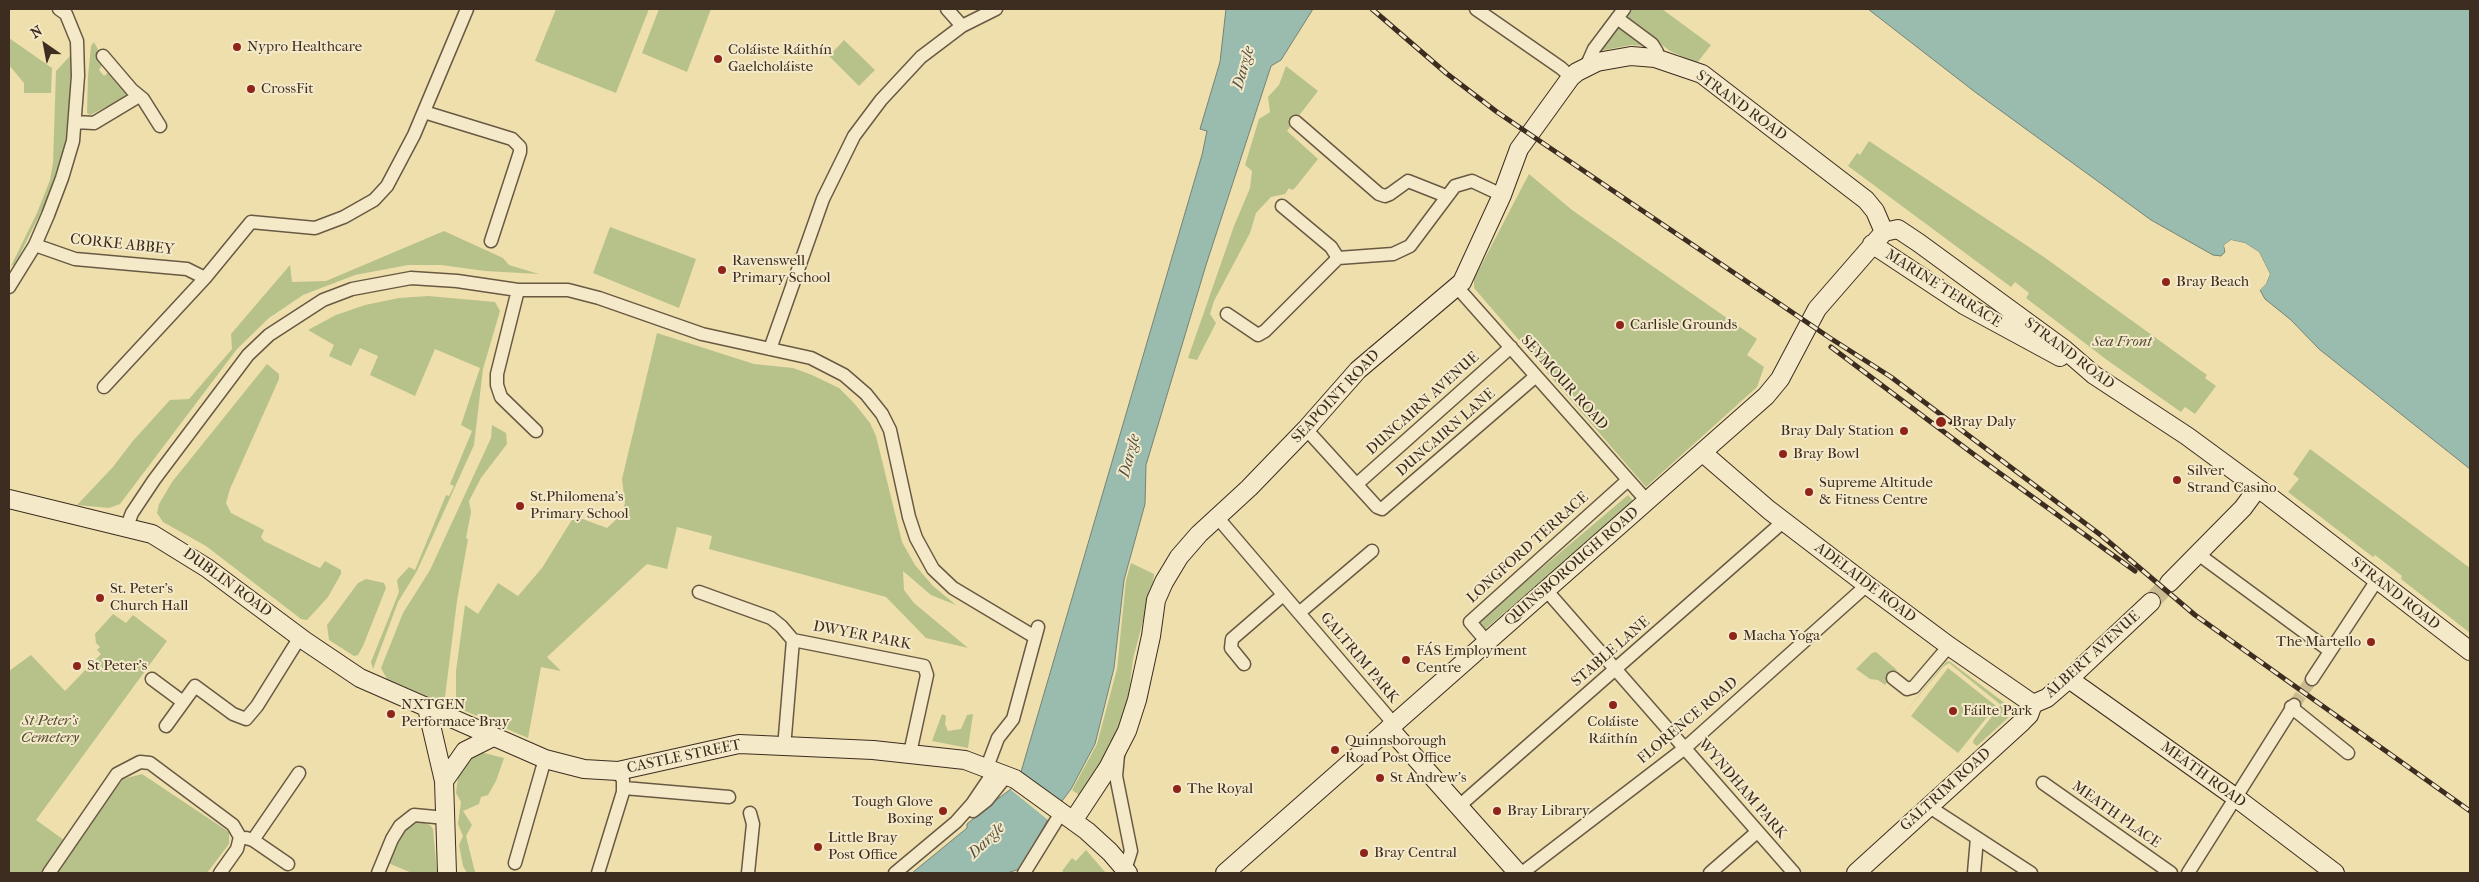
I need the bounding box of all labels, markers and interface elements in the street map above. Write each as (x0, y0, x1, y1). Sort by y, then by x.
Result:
north arrow (20, 20, 70, 70)
text: N (27, 22, 46, 42)
place label: Nypro Healthcare (247, 38, 362, 56)
marker: Nypro Healthcare (231, 41, 243, 53)
place label: Coláiste Ráithín Gaelcholáiste (728, 41, 832, 76)
water label: Dargle (1229, 44, 1259, 92)
marker: Coláiste Ráithín Gaelcholáiste (712, 53, 724, 65)
street label: STRAND ROAD (1692, 67, 1790, 145)
place label: CrossFit (261, 80, 314, 98)
marker: CrossFit (245, 83, 257, 95)
street label: CORKE ABBEY (69, 231, 175, 259)
street label: MARINE TERRACE (1882, 246, 2004, 332)
place label: Ravenswell Primary School (732, 252, 831, 287)
marker: Ravenswell Primary School (716, 264, 728, 276)
place label: Bray Beach (2176, 273, 2249, 291)
marker: Bray Beach (2160, 276, 2172, 288)
street label: STRAND ROAD (2021, 314, 2117, 394)
place label: Carlisle Grounds (1630, 316, 1737, 334)
marker: Carlisle Grounds (1614, 319, 1626, 331)
street label: SEYMOUR ROAD (1517, 332, 1611, 434)
park label: Sea Front (2092, 333, 2152, 351)
street label: SEAPOINT ROAD (1288, 347, 1384, 447)
street label: DUNCAIRN AVENUE (1363, 349, 1483, 459)
street label: DUNCAIRN LANE (1393, 385, 1499, 481)
place label: Bray Daly (1952, 413, 2016, 431)
marker: Bray Daly (1934, 415, 1948, 429)
place label: Bray Daly Station (1781, 422, 1894, 440)
marker: Bray Daly Station (1898, 425, 1910, 437)
water label: Dargle (1115, 432, 1145, 480)
place label: Bray Bowl (1793, 445, 1859, 463)
marker: Bray Bowl (1777, 448, 1789, 460)
place label: Silver Strand Casino (2187, 462, 2277, 497)
place label: Supreme Altitude & Fitness Centre (1819, 474, 1933, 509)
marker: Silver Strand Casino (2171, 474, 2183, 486)
marker: Supreme Altitude & Fitness Centre (1803, 486, 1815, 498)
place label: St.Philomena's Primary School (530, 488, 629, 523)
street label: LONGFORD TERRACE (1463, 489, 1593, 607)
marker: St.Philomena's Primary School (514, 500, 526, 512)
street label: QUINSBOROUGH ROAD (1501, 504, 1643, 630)
street label: ADELAIDE ROAD (1811, 539, 1919, 627)
street label: DUBLIN ROAD (179, 545, 275, 621)
street label: STRAND ROAD (2347, 554, 2443, 634)
place label: St. Peter's Church Hall (110, 580, 188, 615)
marker: St. Peter's Church Hall (94, 592, 106, 604)
street label: ALBERT AVENUE (2042, 608, 2144, 702)
street label: GALTRIM PARK (1316, 609, 1402, 707)
street label: STABLE LANE (1568, 613, 1654, 691)
street label: DWYER PARK (811, 618, 913, 654)
place label: Macha Yoga (1743, 627, 1820, 645)
marker: Macha Yoga (1727, 630, 1739, 642)
place label: The Martello (2276, 633, 2361, 651)
marker: The Martello (2365, 636, 2377, 648)
place label: FÁS Employment Centre (1416, 642, 1527, 677)
marker: FÁS Employment Centre (1400, 654, 1412, 666)
place label: St Peter's (87, 657, 147, 675)
marker: St Peter's (71, 660, 83, 672)
street label: FLORENCE ROAD (1634, 674, 1742, 768)
place label: NXTGEN Performace Bray (401, 696, 510, 731)
marker: Coláiste Ráithín (1607, 699, 1619, 711)
place label: Fáilte Park (1963, 702, 2032, 720)
marker: Fáilte Park (1947, 705, 1959, 717)
marker: NXTGEN Performace Bray (385, 708, 397, 720)
park label: St Peter's Cemetery (21, 712, 79, 747)
place label: Coláiste Ráithín (1587, 713, 1639, 748)
place label: Quinnsborough Road Post Office (1345, 732, 1451, 767)
street label: WYNDHAM PARK (1694, 735, 1790, 843)
street label: CASTLE STREET (625, 736, 743, 778)
street label: MEATH ROAD (2157, 738, 2249, 812)
marker: Quinnsborough Road Post Office (1329, 744, 1341, 756)
street label: GALTRIM ROAD (1897, 745, 1995, 835)
place label: St Andrew's (1390, 769, 1466, 787)
marker: St Andrew's (1374, 772, 1386, 784)
street label: MEATH PLACE (2068, 778, 2164, 852)
place label: The Royal (1187, 780, 1253, 798)
marker: The Royal (1171, 783, 1183, 795)
place label: Tough Glove Boxing (852, 793, 933, 828)
place label: Bray Library (1507, 802, 1590, 820)
marker: Tough Glove Boxing (937, 805, 949, 817)
marker: Bray Library (1491, 805, 1503, 817)
water label: Dargle (965, 819, 1009, 863)
place label: Little Bray Post Office (828, 829, 898, 864)
marker: Little Bray Post Office (812, 841, 824, 853)
place label: Bray Central (1374, 844, 1457, 862)
marker: Bray Central (1358, 847, 1370, 859)

